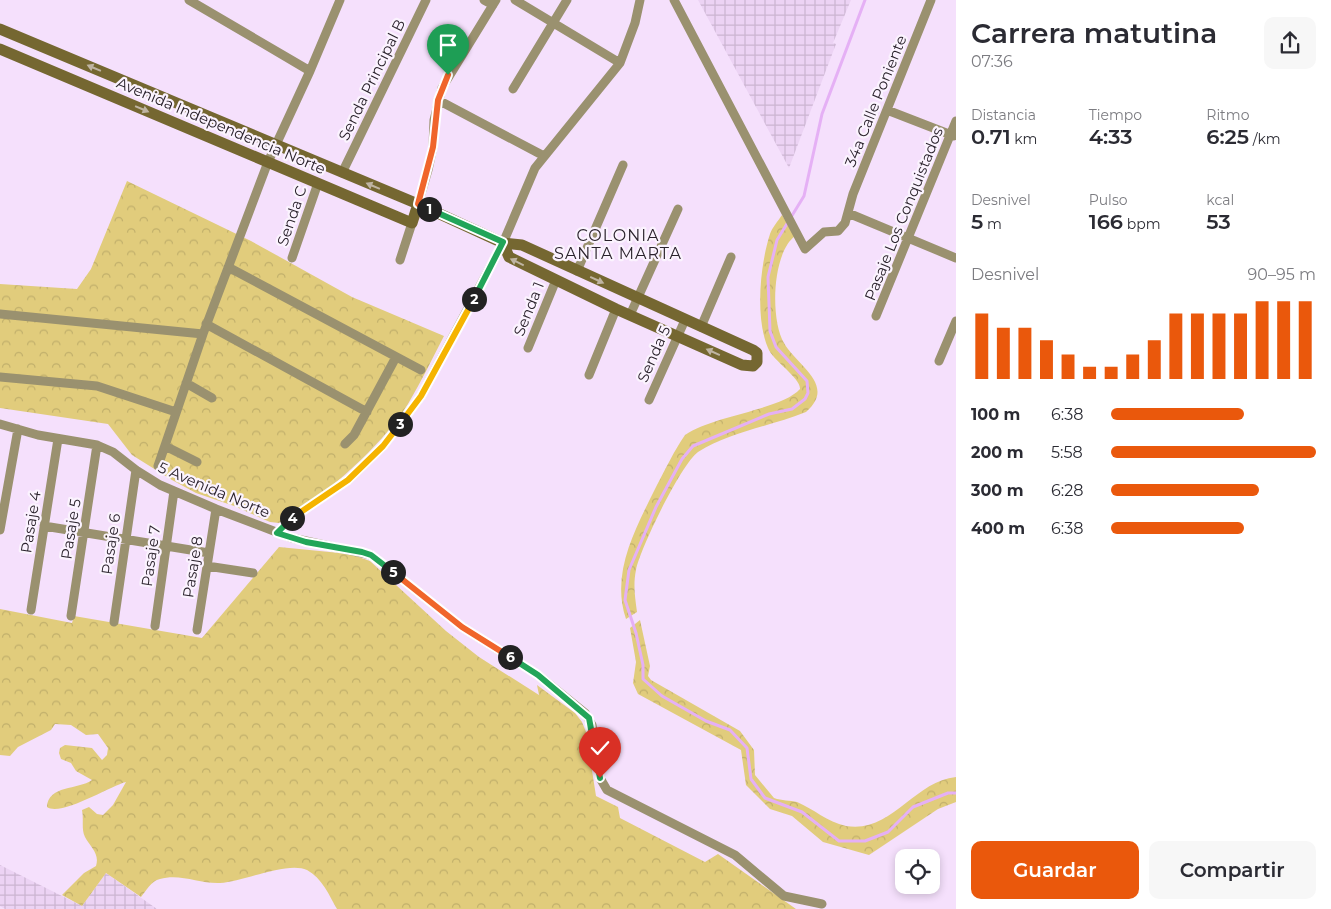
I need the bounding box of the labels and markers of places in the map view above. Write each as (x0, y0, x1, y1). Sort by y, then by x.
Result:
pin (427, 24, 469, 75)
pin: 1 (416, 196, 442, 222)
pin: 2 (462, 286, 486, 312)
pin: 3 (388, 412, 412, 436)
pin: 4 (280, 506, 304, 530)
pin: 5 (380, 560, 406, 584)
pin: 6 (498, 644, 522, 670)
pin (579, 727, 621, 778)

